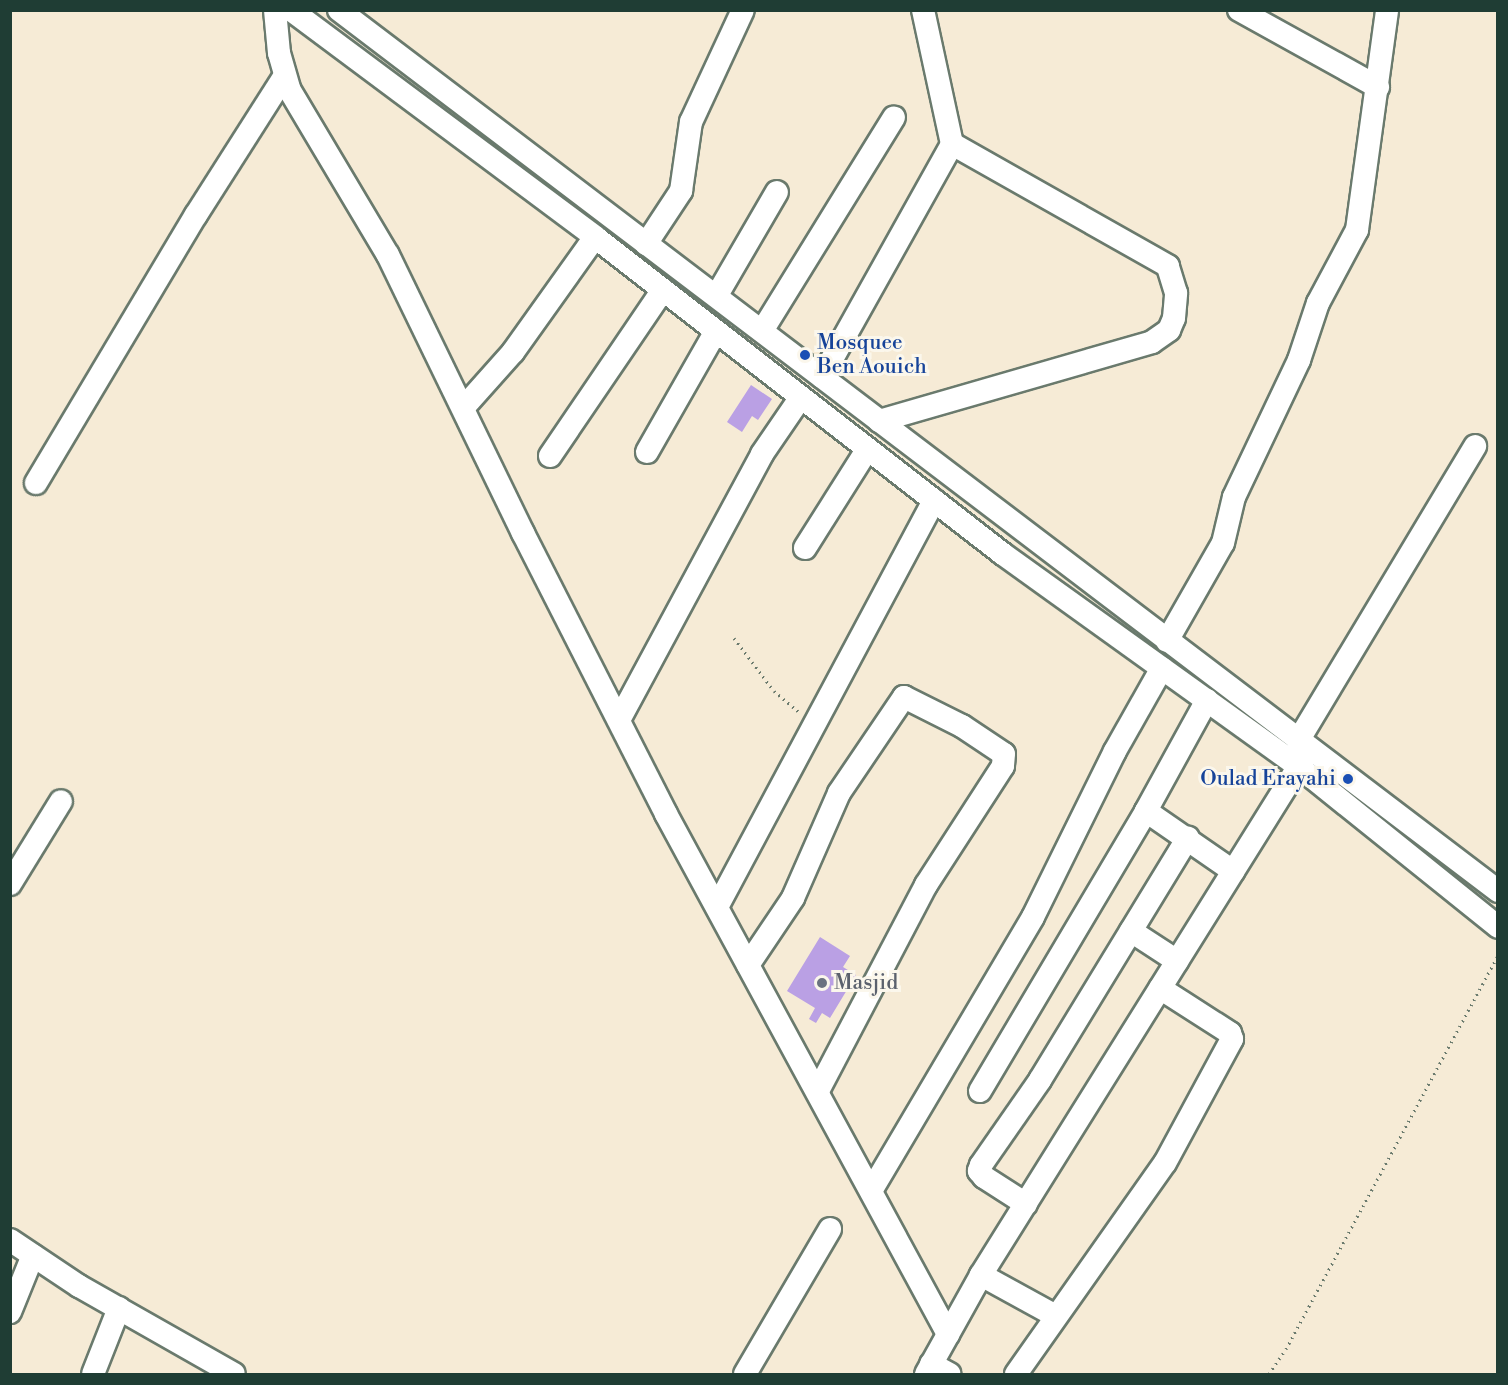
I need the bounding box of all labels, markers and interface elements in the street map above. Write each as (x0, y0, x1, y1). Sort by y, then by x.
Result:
place label: Mosquee Ben Aouich (817, 330, 927, 380)
marker: Mosquee Ben Aouich (798, 348, 812, 362)
place label: Oulad Erayahi (1200, 766, 1336, 792)
marker: Oulad Erayahi (1341, 772, 1355, 786)
place label: Masjid (834, 970, 898, 996)
marker: Masjid (815, 976, 829, 990)

